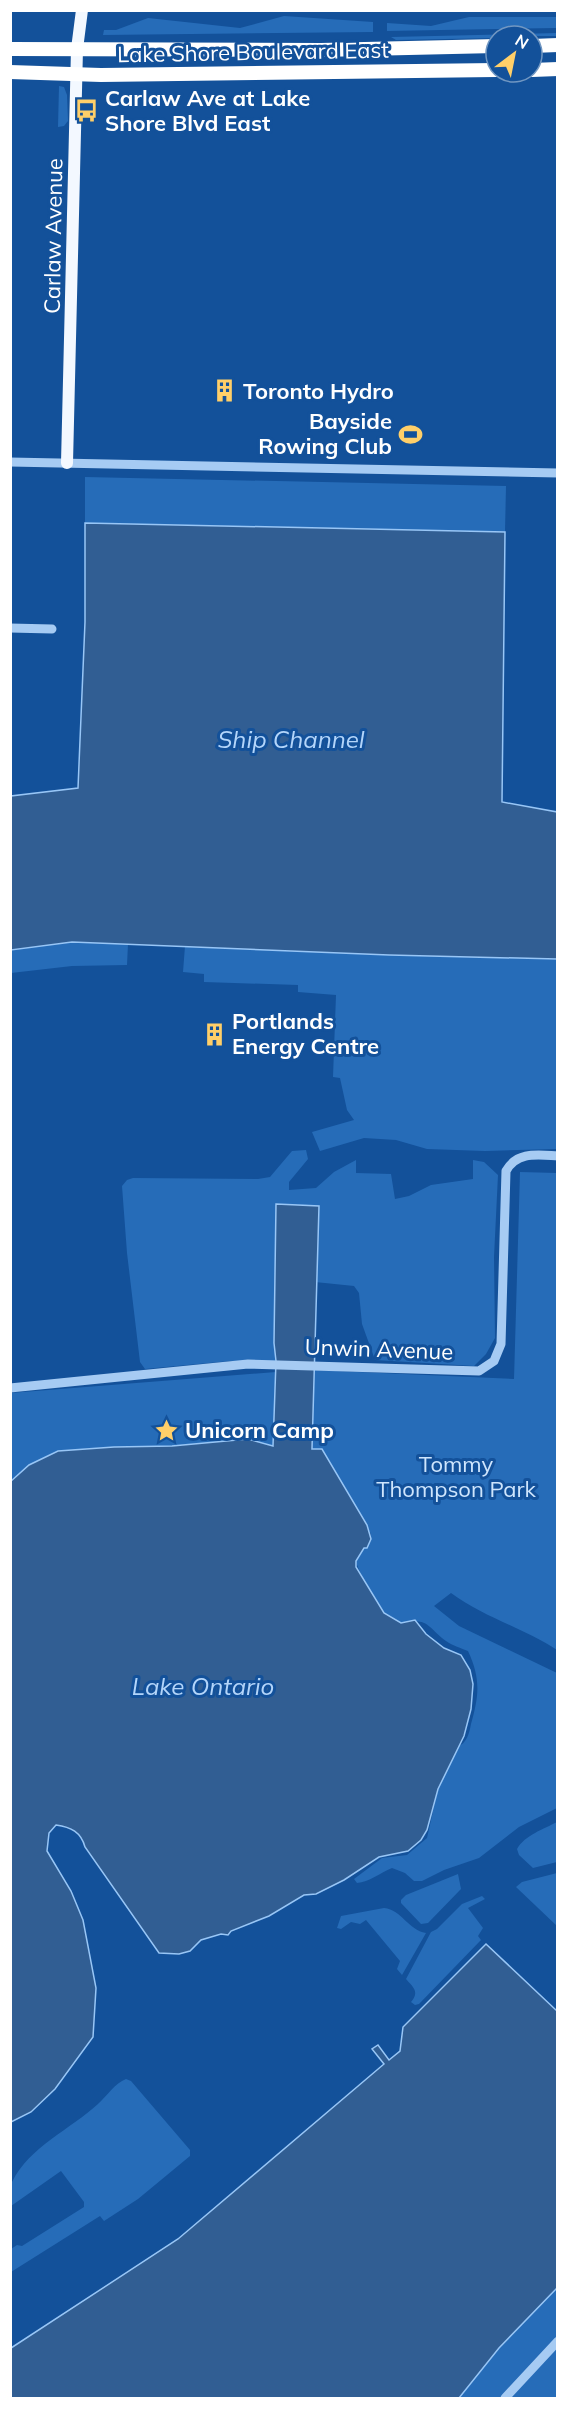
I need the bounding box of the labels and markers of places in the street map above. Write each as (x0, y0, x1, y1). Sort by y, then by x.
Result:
place label: Carlaw Ave at Lake Shore Blvd East (105, 84, 310, 137)
bus stop icon: Carlaw Ave at Lake Shore Blvd East (74, 98, 100, 124)
place label: Toronto Hydro (243, 377, 394, 405)
building icon: Toronto Hydro (212, 378, 238, 404)
place label: Bayside Rowing Club (258, 407, 392, 460)
sports icon: Bayside Rowing Club (397, 421, 423, 447)
place label: Portlands Energy Centre (232, 1007, 379, 1060)
building icon: Portlands Energy Centre (201, 1021, 227, 1047)
place label: Unicorn Camp (185, 1416, 334, 1444)
place icon: Unicorn Camp (154, 1417, 180, 1443)

